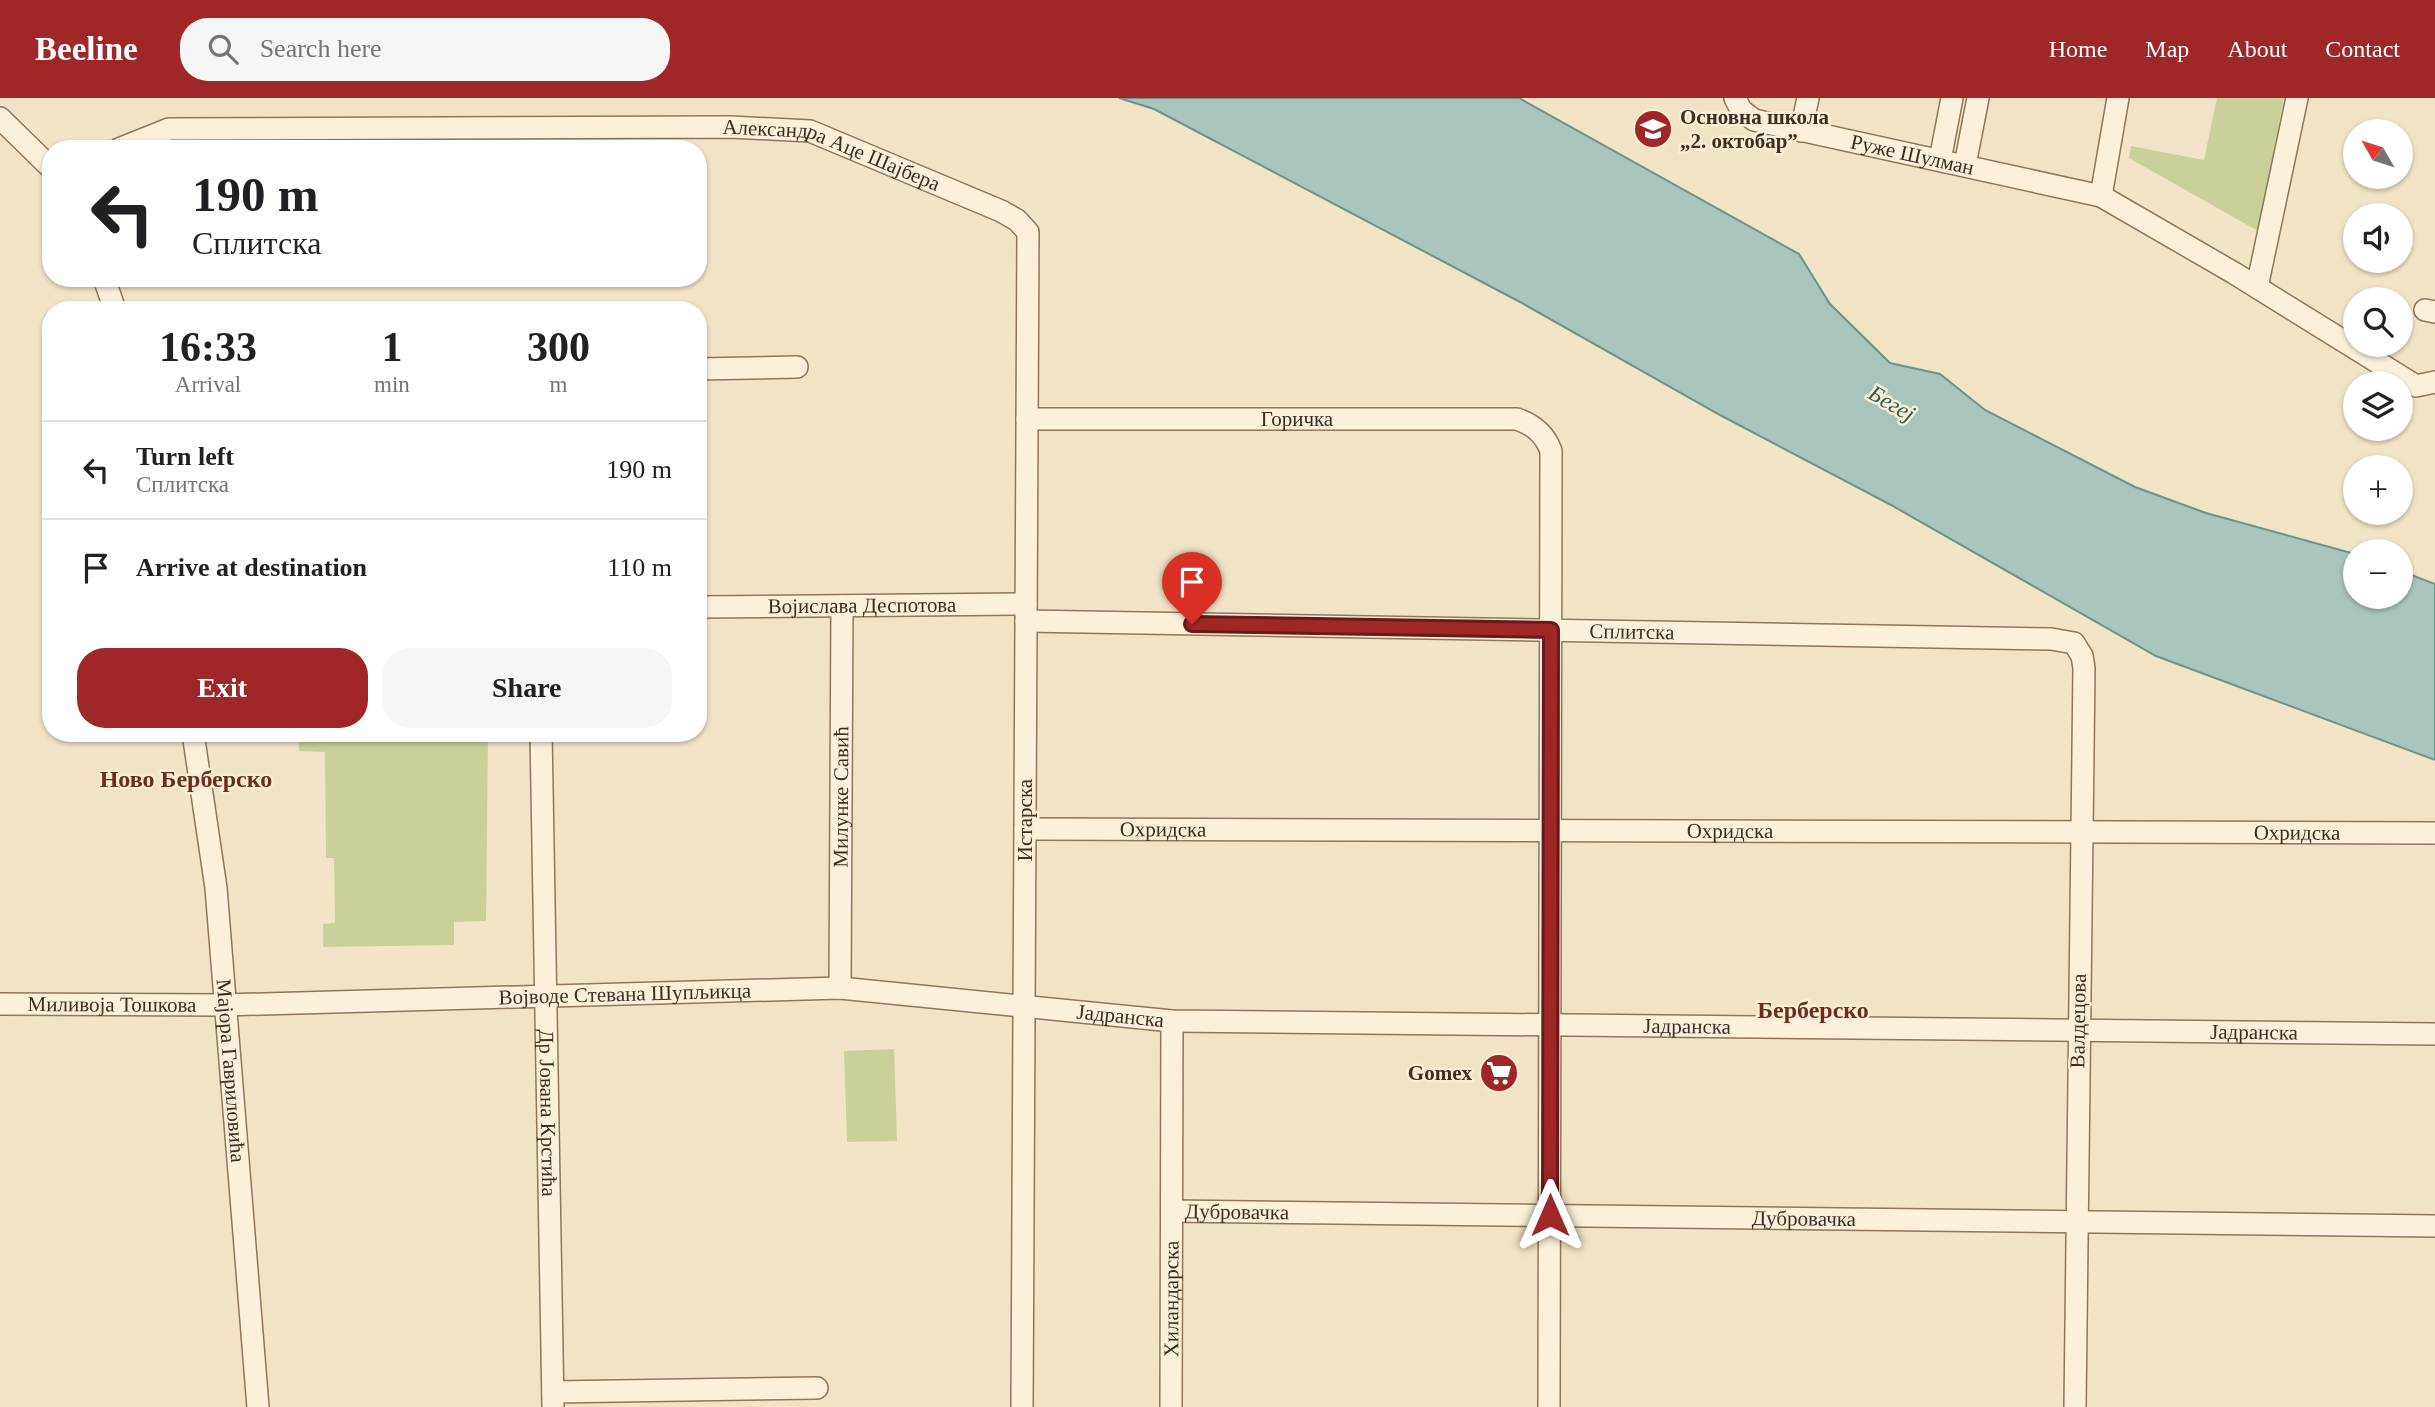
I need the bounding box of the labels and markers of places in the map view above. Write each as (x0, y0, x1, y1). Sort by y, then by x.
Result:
place label: Основна школа „2. октобар” (1680, 105, 1829, 153)
school or university icon: Основна школа „2. октобар” (1632, 108, 1674, 150)
pin (1162, 552, 1222, 624)
supermarket icon: Gomex (1478, 1052, 1520, 1094)
place label: Gomex (1408, 1061, 1472, 1085)

